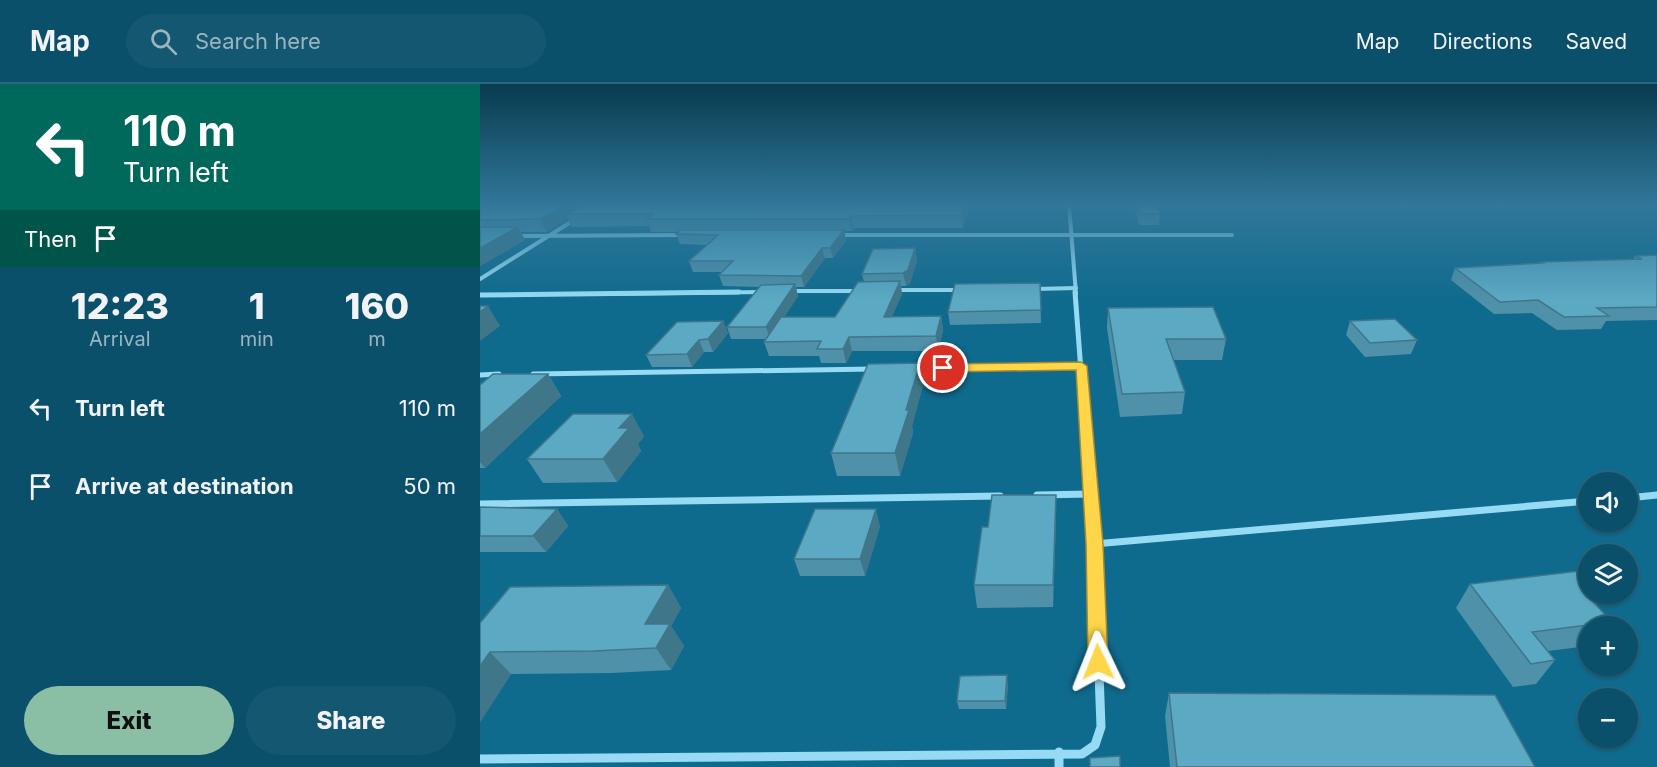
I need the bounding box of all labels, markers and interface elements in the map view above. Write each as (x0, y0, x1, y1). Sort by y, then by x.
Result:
search box (126, 14, 546, 68)
text: Map (30, 24, 90, 58)
icon: search (147, 25, 180, 58)
text: Search here (195, 28, 321, 54)
text: Map (1356, 29, 1399, 54)
text: Directions (1432, 29, 1533, 54)
text: Saved (1566, 29, 1627, 54)
text: 110 m (123, 105, 236, 156)
icon: left (24, 108, 102, 186)
text: Turn left (123, 156, 229, 189)
icon: arrive (89, 222, 122, 255)
text: Then (24, 226, 77, 252)
text: 12:23 (71, 284, 169, 328)
text: 1 (249, 284, 265, 328)
text: 160 (345, 284, 409, 328)
text: Arrival (89, 327, 151, 351)
text: min (240, 327, 274, 351)
text: m (368, 327, 386, 351)
pin (917, 342, 968, 393)
icon: arrive (926, 351, 959, 384)
icon: left (24, 392, 57, 425)
text: Turn left (75, 395, 165, 421)
text: 110 m (399, 395, 456, 421)
icon: arrive (24, 470, 57, 503)
map controls (1578, 472, 1638, 748)
button: sound (1578, 472, 1638, 532)
text: Arrive at destination (75, 473, 294, 499)
text: 50 m (403, 473, 456, 499)
button: layers (1578, 544, 1638, 604)
button: + (1578, 616, 1638, 676)
position arrow (1066, 630, 1130, 694)
button: Exit (24, 686, 234, 755)
button: Share (246, 686, 456, 755)
button: − (1578, 688, 1638, 748)

